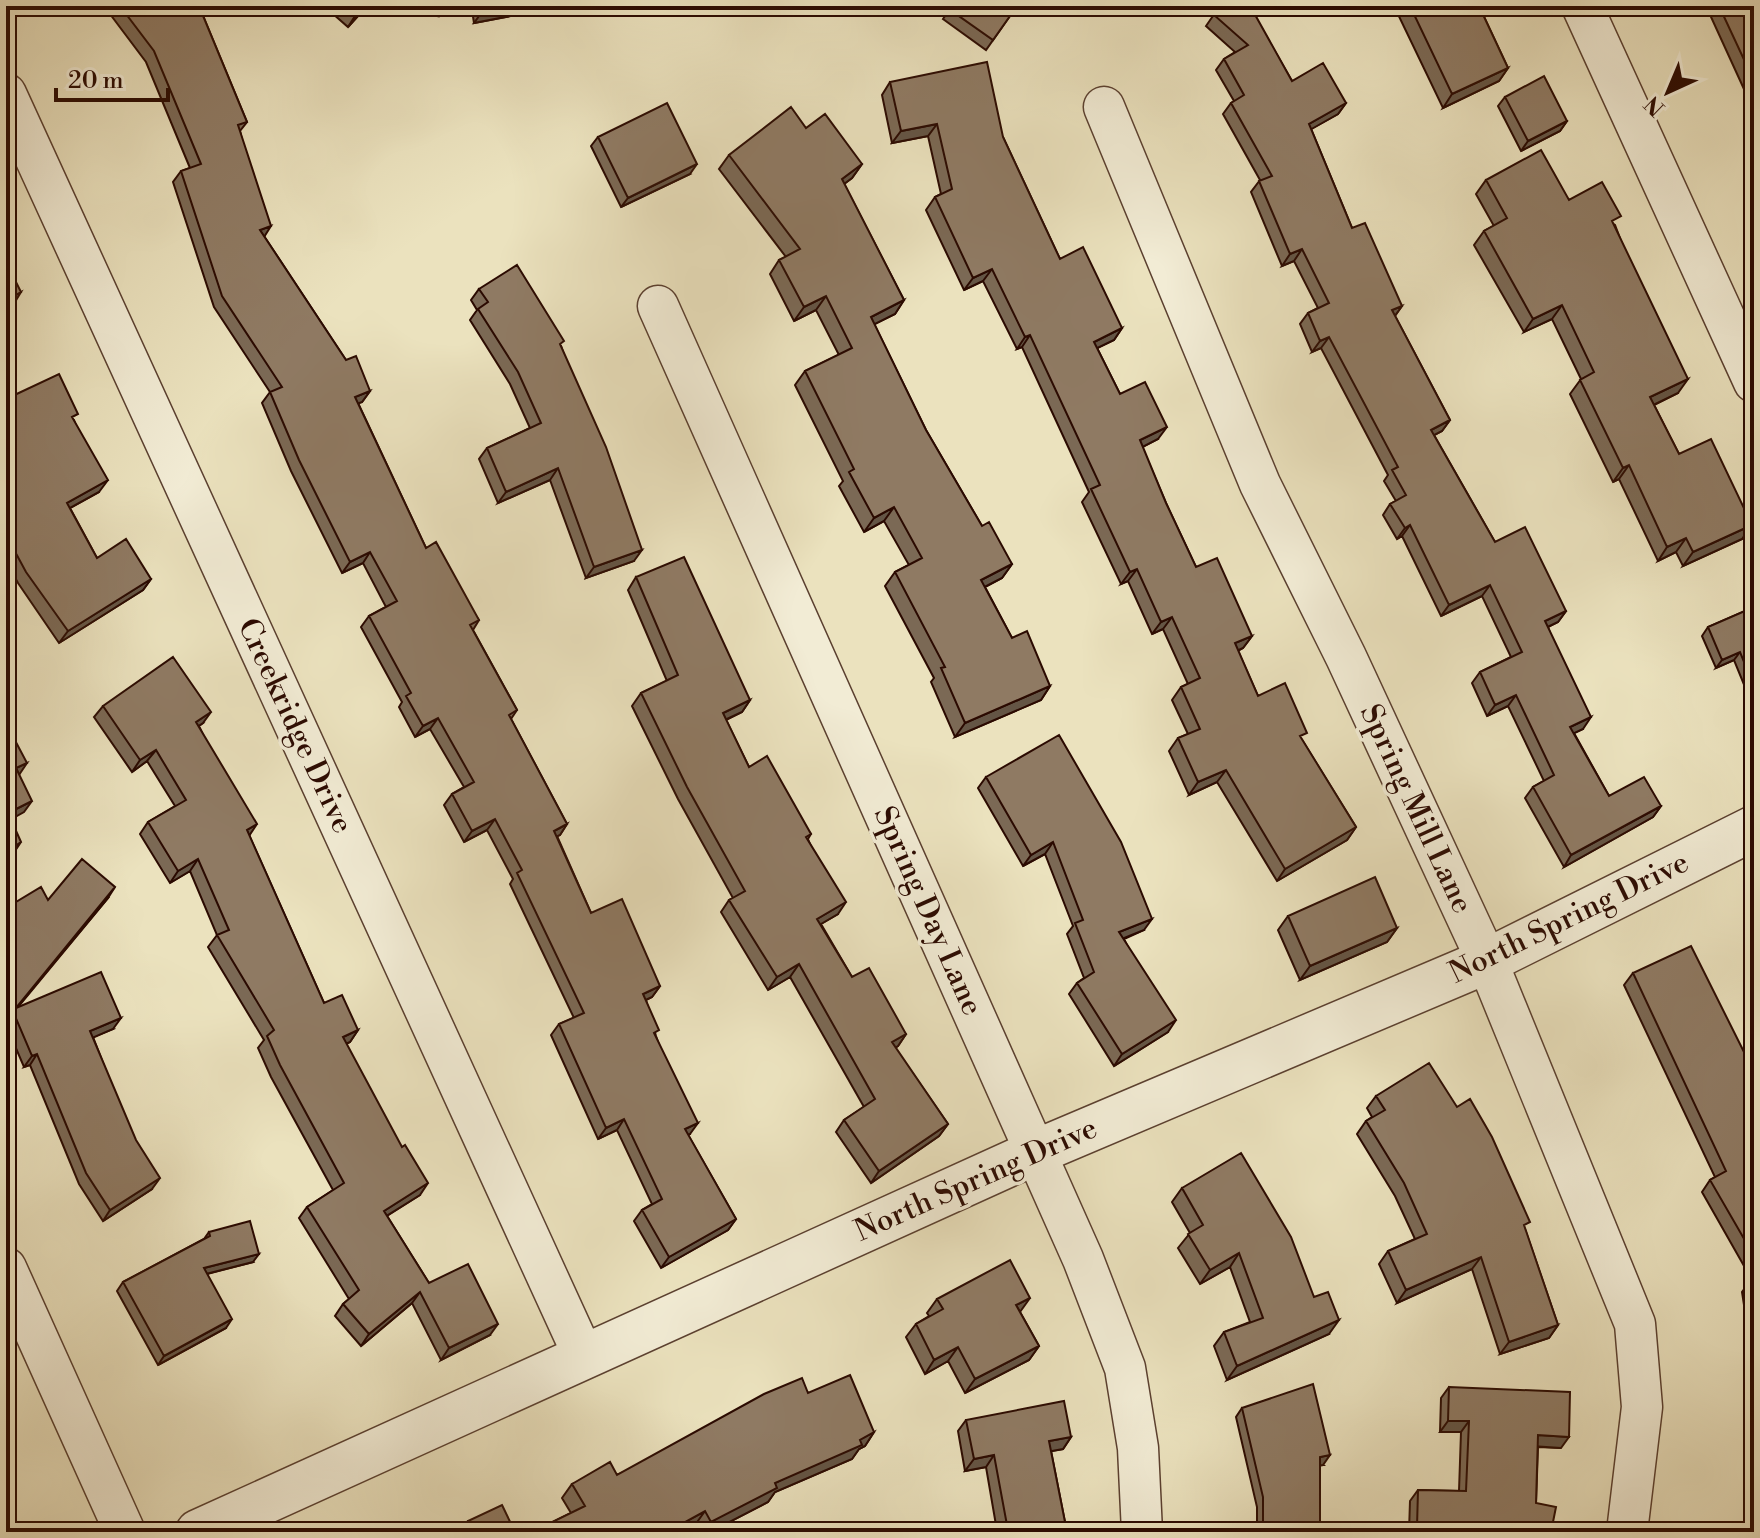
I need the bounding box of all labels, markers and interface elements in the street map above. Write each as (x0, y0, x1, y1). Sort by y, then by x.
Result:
scale bar (56, 52, 168, 102)
north arrow (1628, 52, 1708, 132)
text: 20 m (68, 66, 124, 96)
text: N (1639, 89, 1671, 121)
street label: Creekridge Drive (229, 613, 361, 839)
street label: Spring Mill Lane (1351, 699, 1481, 919)
street label: Spring Day Lane (865, 801, 991, 1021)
street label: North Spring Drive (1443, 844, 1695, 992)
street label: North Spring Drive (849, 1109, 1103, 1251)

